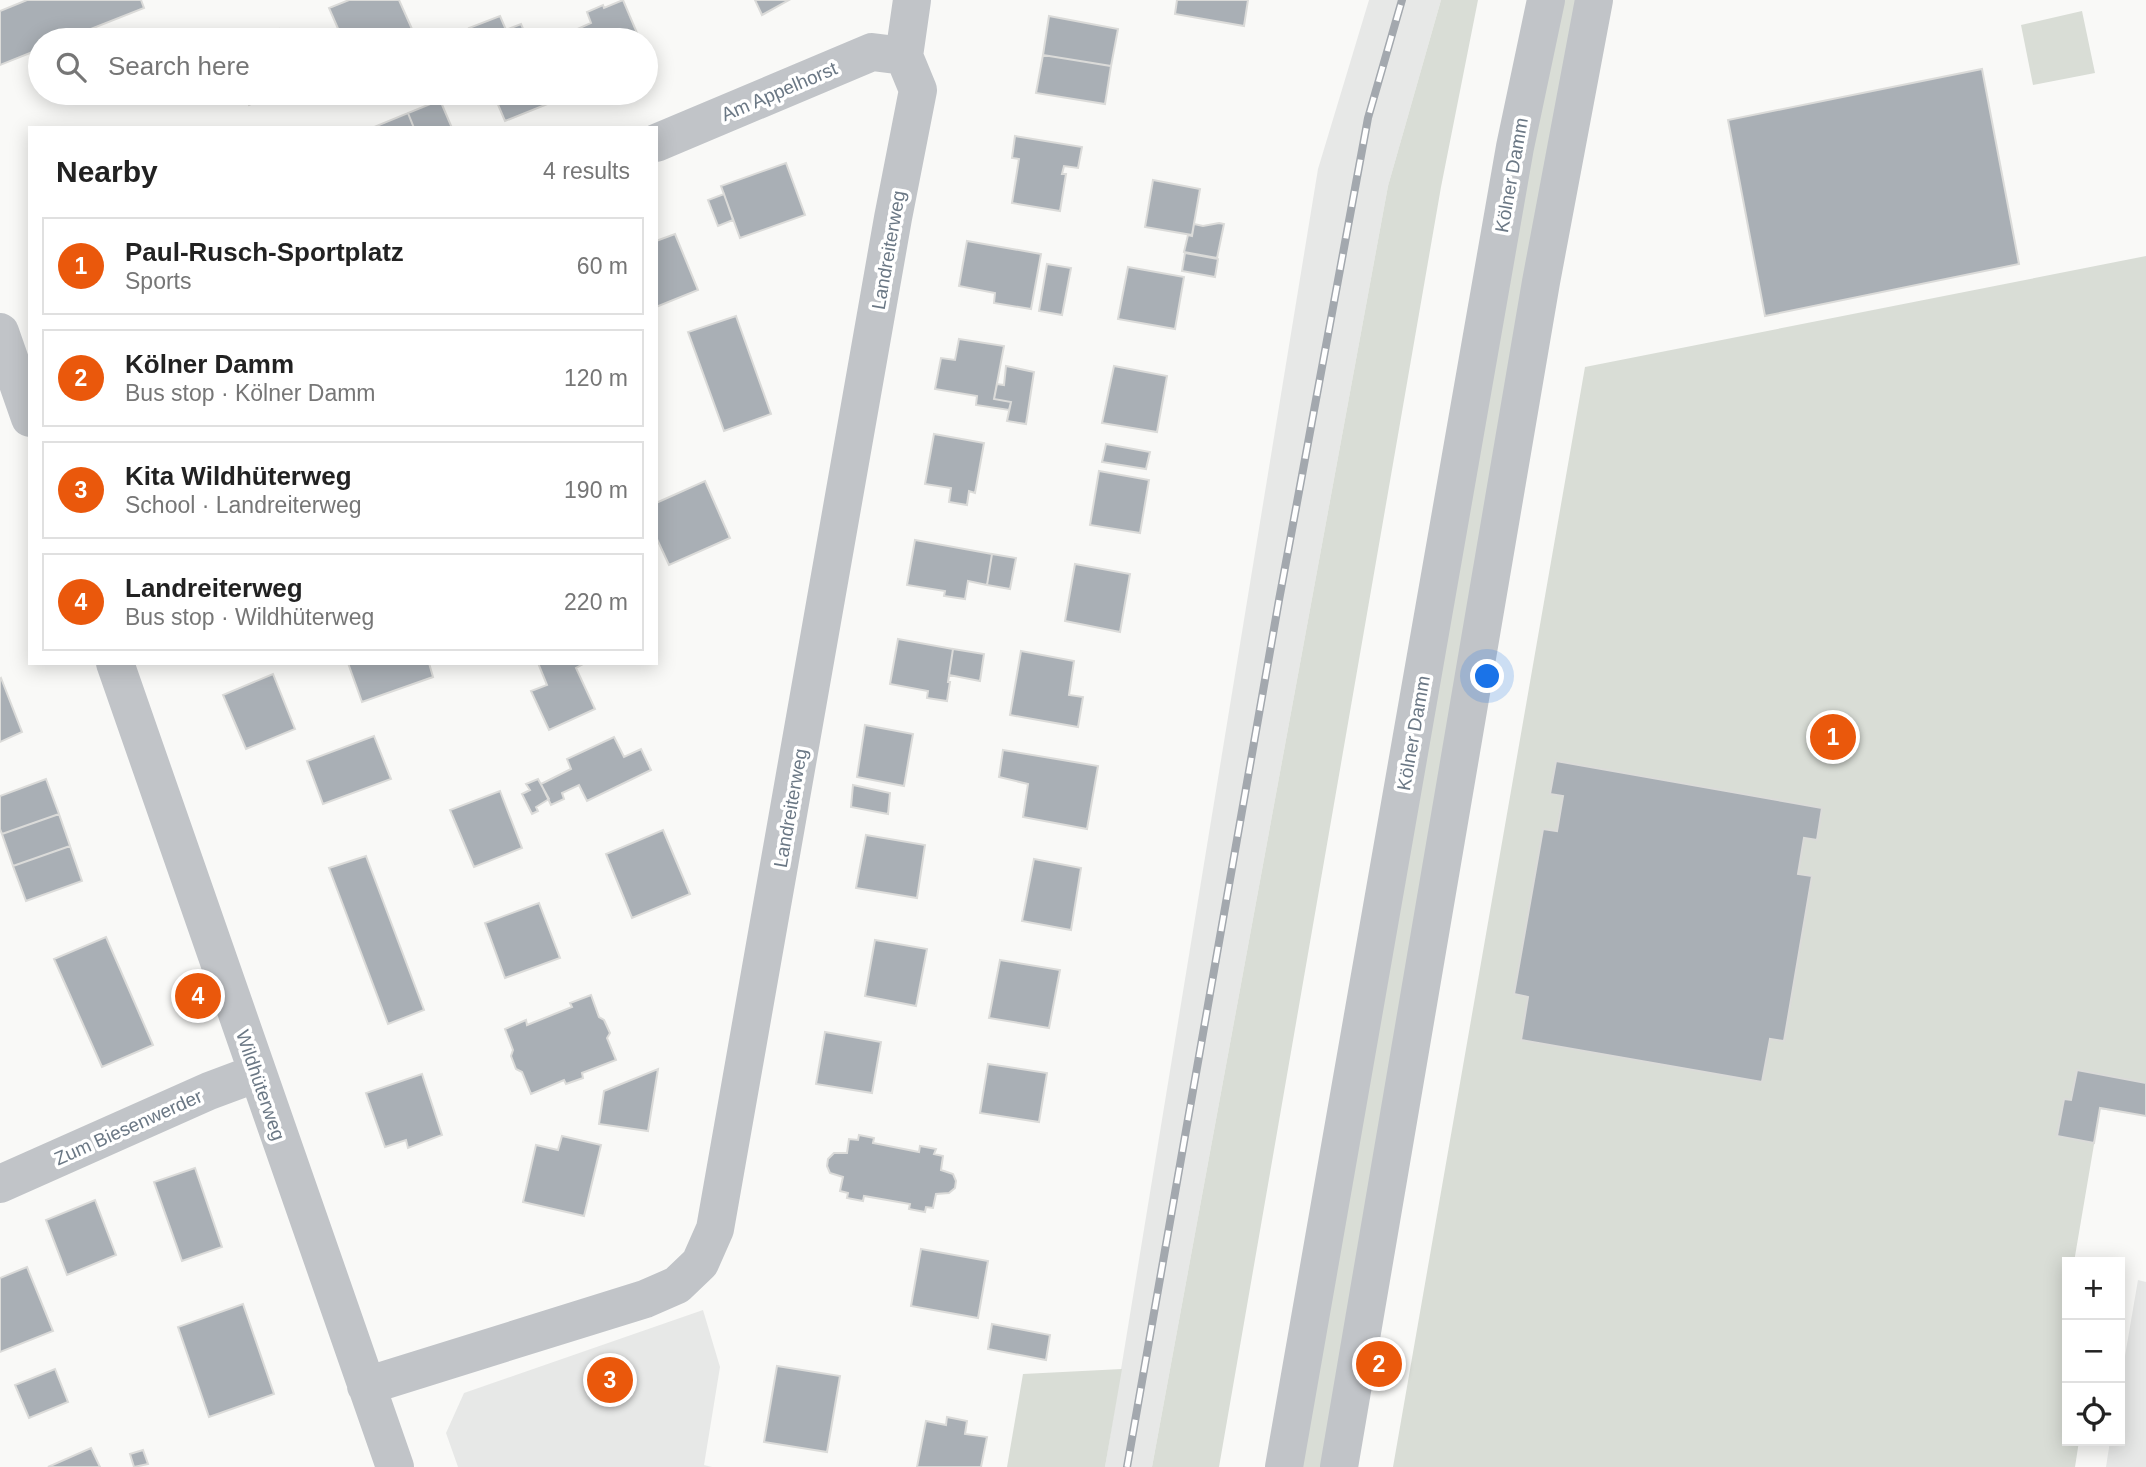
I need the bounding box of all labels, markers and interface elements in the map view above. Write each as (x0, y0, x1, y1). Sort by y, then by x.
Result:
search box (28, 28, 658, 105)
icon: search (52, 48, 90, 86)
text: Search here (108, 51, 250, 81)
street label: Am Appelhorst (718, 57, 841, 125)
street label: Kölner Damm (1491, 116, 1532, 234)
text: Nearby (56, 155, 158, 188)
text: 4 results (543, 158, 630, 184)
street label: Landreiterweg (868, 189, 909, 311)
text: Paul-Rusch-Sportplatz (125, 237, 404, 267)
text: 1 (75, 253, 87, 279)
text: 60 m (577, 253, 628, 279)
text: Sports (125, 268, 191, 294)
text: Kölner Damm (125, 349, 294, 379)
text: 2 (75, 365, 87, 391)
text: 120 m (564, 365, 628, 391)
text: Bus stop · Kölner Damm (125, 380, 376, 406)
text: Kita Wildhüterweg (125, 461, 352, 491)
text: 3 (75, 477, 87, 503)
text: 190 m (564, 477, 628, 503)
text: School · Landreiterweg (125, 492, 362, 518)
text: Landreiterweg (125, 573, 303, 603)
text: 4 (75, 589, 87, 615)
text: 220 m (564, 589, 628, 615)
text: Bus stop · Wildhüterweg (125, 604, 374, 630)
your location (1470, 659, 1504, 693)
street label: Kölner Damm (1393, 674, 1434, 792)
pin: 1 (1810, 711, 1856, 763)
street label: Landreiterweg (770, 747, 811, 869)
pin: 4 (175, 970, 221, 1022)
street label: Wildhüterweg (232, 1027, 289, 1143)
street label: Zum Biesenwerder (51, 1085, 206, 1169)
map controls (2062, 1257, 2125, 1446)
button: + (2062, 1257, 2125, 1320)
button: − (2062, 1320, 2125, 1383)
pin: 2 (1356, 1338, 1402, 1390)
pin: 3 (587, 1354, 633, 1406)
button: locate (2062, 1383, 2125, 1446)

